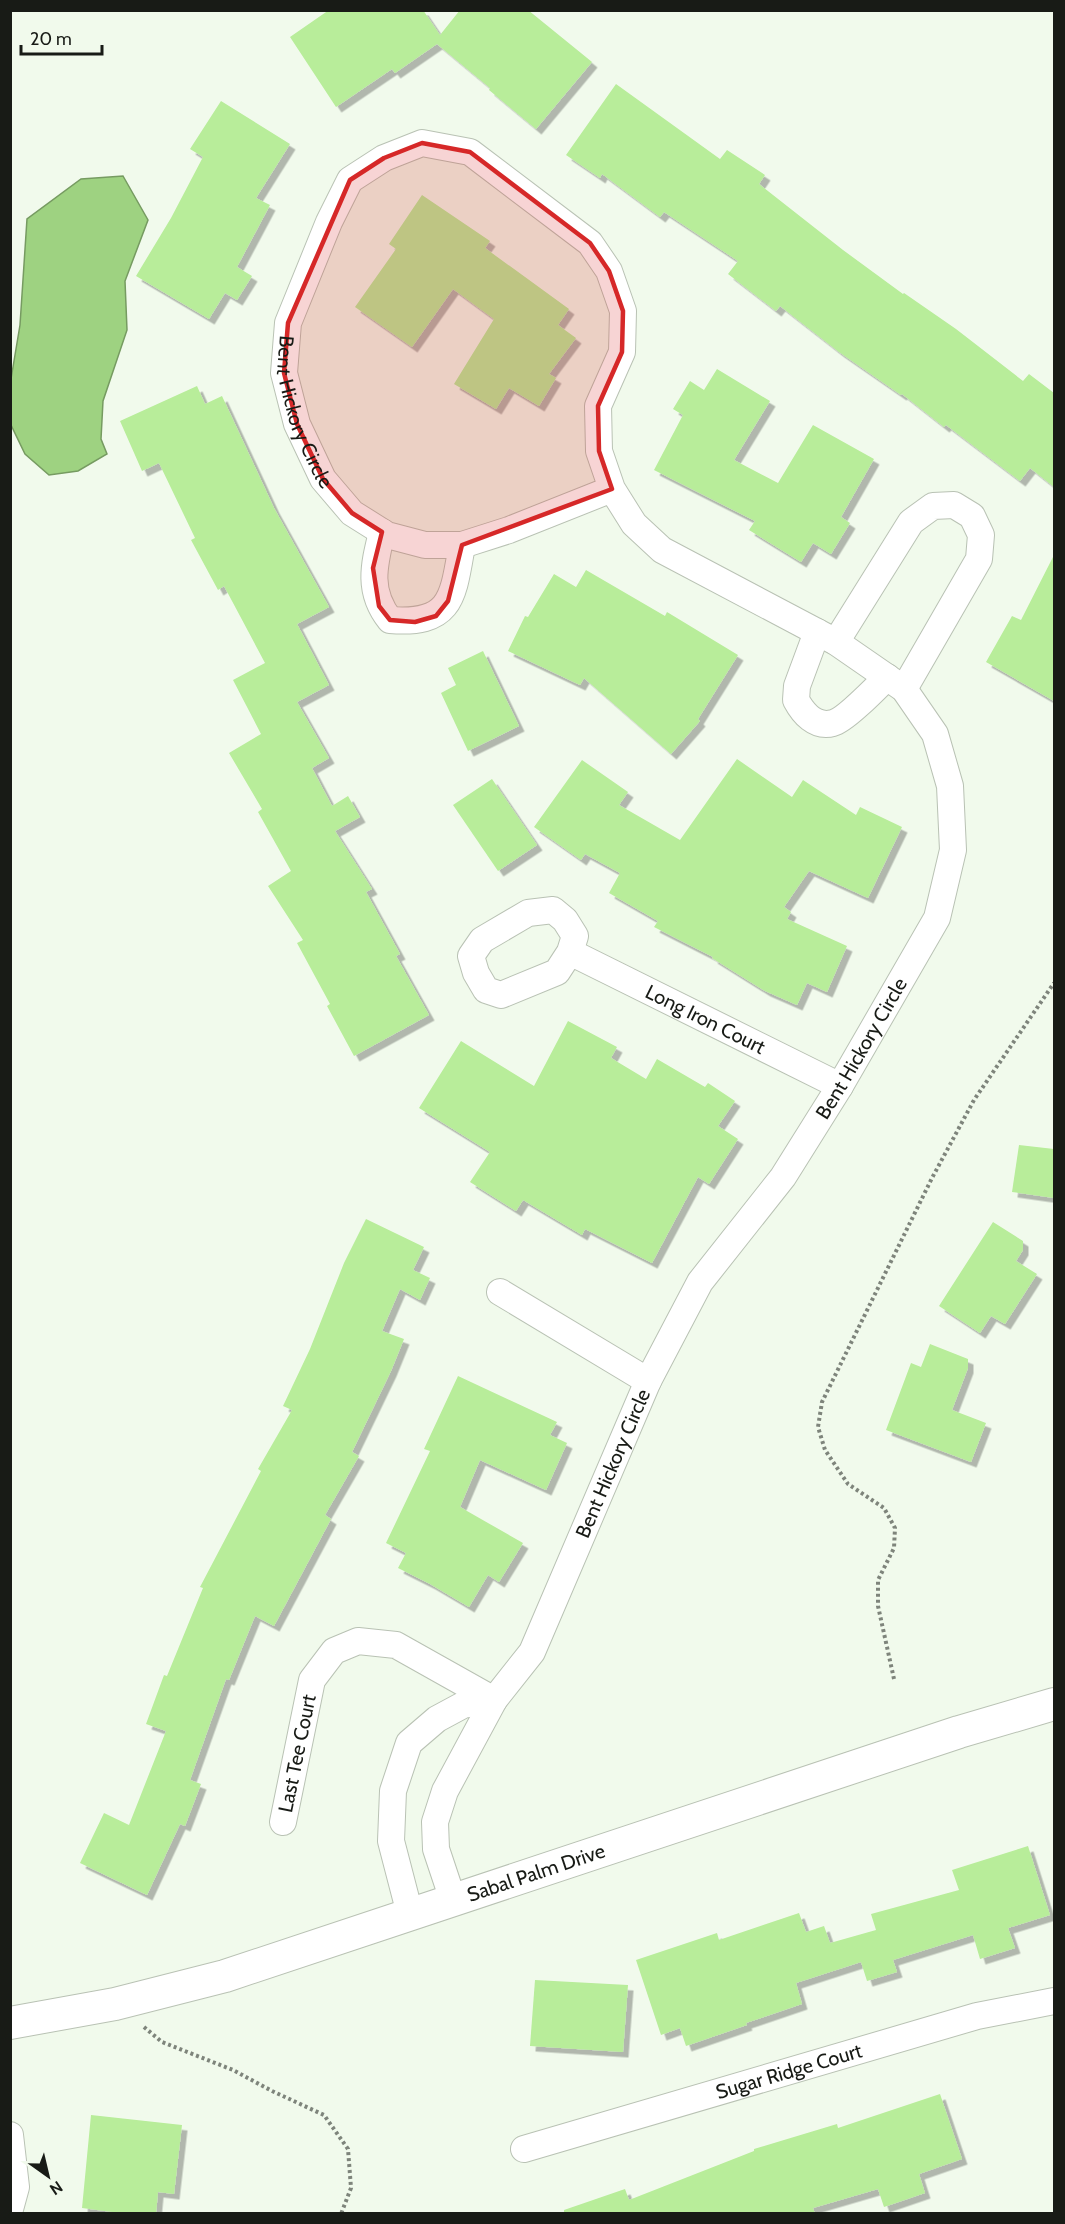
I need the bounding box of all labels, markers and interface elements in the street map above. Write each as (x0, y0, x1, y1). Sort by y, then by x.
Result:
scale bar (21, 18, 102, 56)
text: 20 m (30, 28, 72, 50)
street label: Bent Hickory Circle (272, 335, 338, 493)
street label: Bent Hickory Circle (810, 973, 912, 1123)
street label: Long Iron Court (642, 979, 770, 1059)
street label: Bent Hickory Circle (570, 1385, 655, 1542)
street label: Last Tee Court (273, 1692, 321, 1815)
street label: Sabal Palm Drive (464, 1839, 608, 1907)
street label: Sugar Ridge Court (713, 2038, 865, 2104)
north arrow (18, 2146, 78, 2206)
text: N (46, 2177, 66, 2199)

